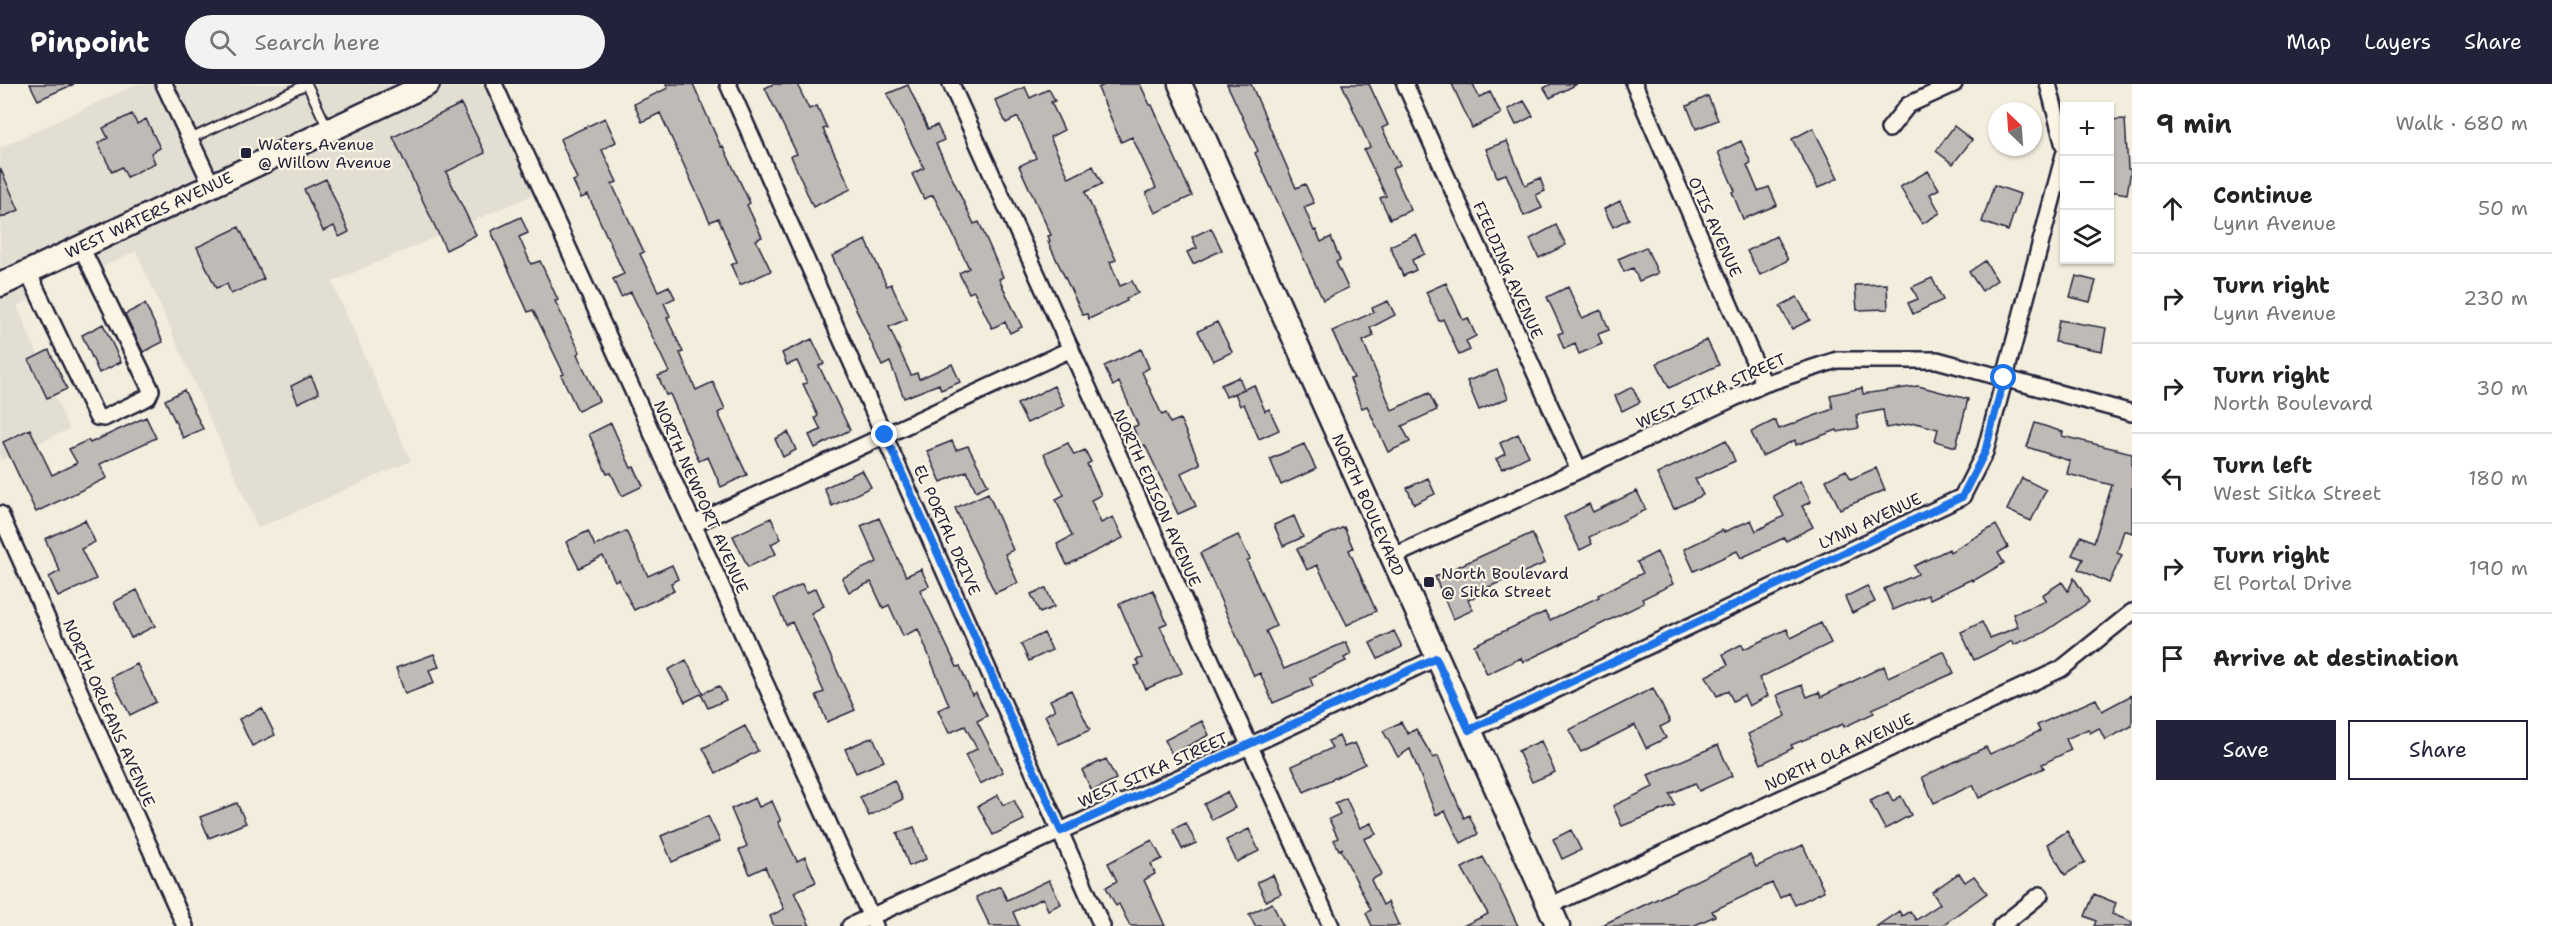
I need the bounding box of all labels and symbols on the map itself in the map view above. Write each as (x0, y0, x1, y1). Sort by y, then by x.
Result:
north arrow (1988, 102, 2042, 156)
place label: Waters Avenue @ Willow Avenue (258, 134, 392, 173)
marker: Waters Avenue @ Willow Avenue (239, 146, 253, 160)
street label: WEST WATERS AVENUE (62, 167, 236, 263)
street label: OTIS AVENUE (1683, 173, 1747, 281)
street label: FIELDING AVENUE (1468, 198, 1548, 342)
street label: WEST SITKA STREET (1633, 348, 1789, 434)
route start (1990, 364, 2016, 390)
street label: NORTH NEWPORT AVENUE (649, 397, 753, 597)
street label: NORTH EDISON AVENUE (1108, 406, 1206, 590)
route end (871, 421, 897, 447)
street label: NORTH BOULEVARD (1327, 430, 1409, 580)
street label: EL PORTAL DRIVE (909, 461, 985, 599)
street label: LYNN AVENUE (1815, 488, 1925, 554)
place label: North Boulevard @ Sitka Street (1441, 563, 1569, 602)
marker: North Boulevard @ Sitka Street (1422, 575, 1436, 589)
street label: NORTH ORLEANS AVENUE (58, 616, 160, 810)
street label: NORTH OLA AVENUE (1761, 708, 1917, 796)
street label: WEST SITKA STREET (1075, 727, 1231, 813)

